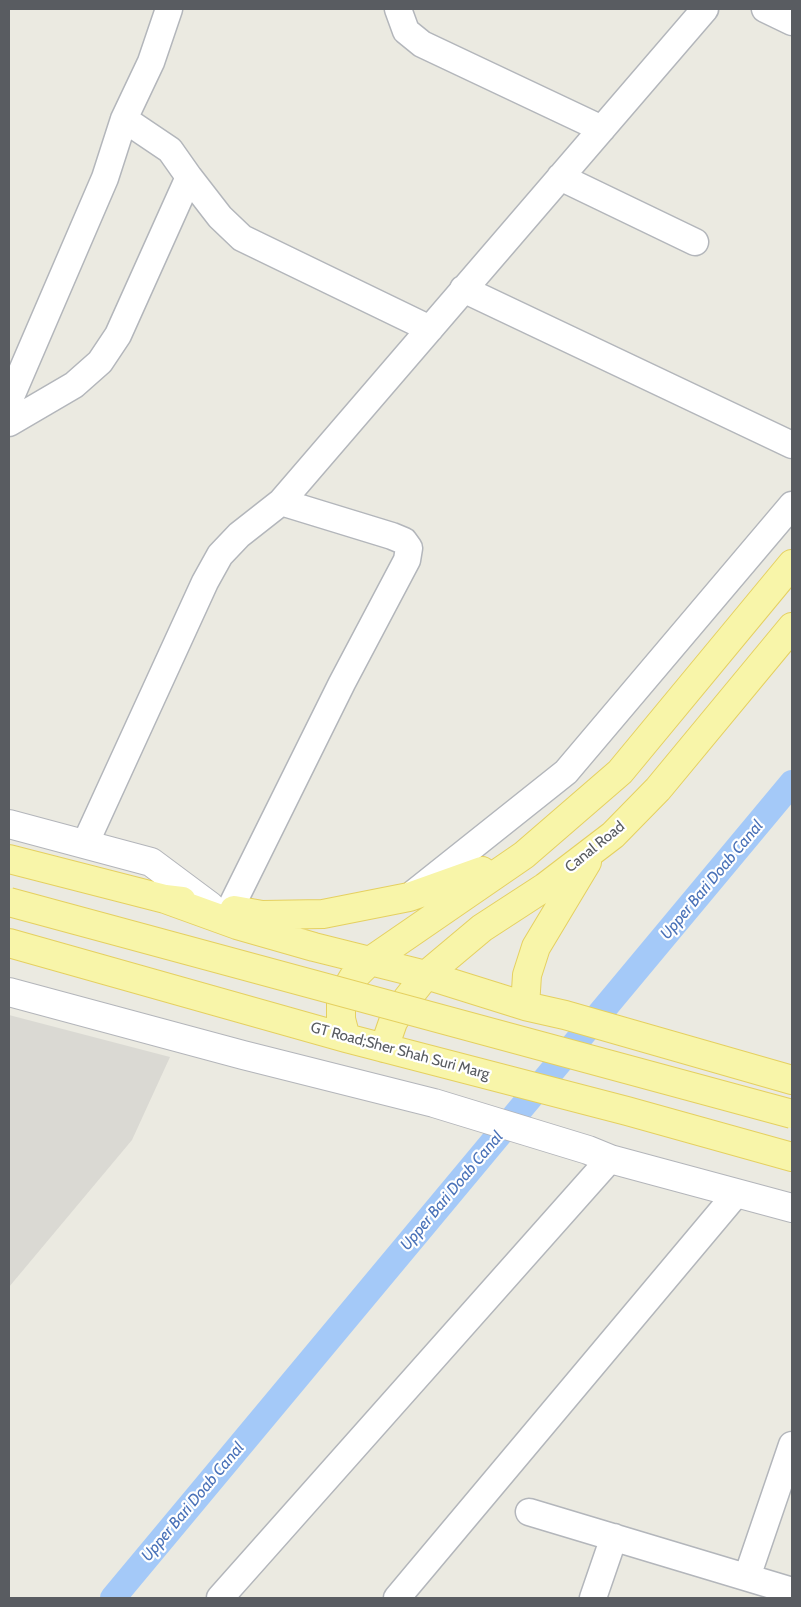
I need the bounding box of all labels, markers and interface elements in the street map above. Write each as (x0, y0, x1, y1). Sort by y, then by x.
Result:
water label: Upper Bari Doab Canal (657, 817, 767, 943)
street label: Canal Road (562, 818, 628, 876)
street label: GT Road;Sher Shah Suri Marg (309, 1018, 491, 1084)
water label: Upper Bari Doab Canal (397, 1128, 507, 1254)
water label: Upper Bari Doab Canal (138, 1439, 248, 1565)

